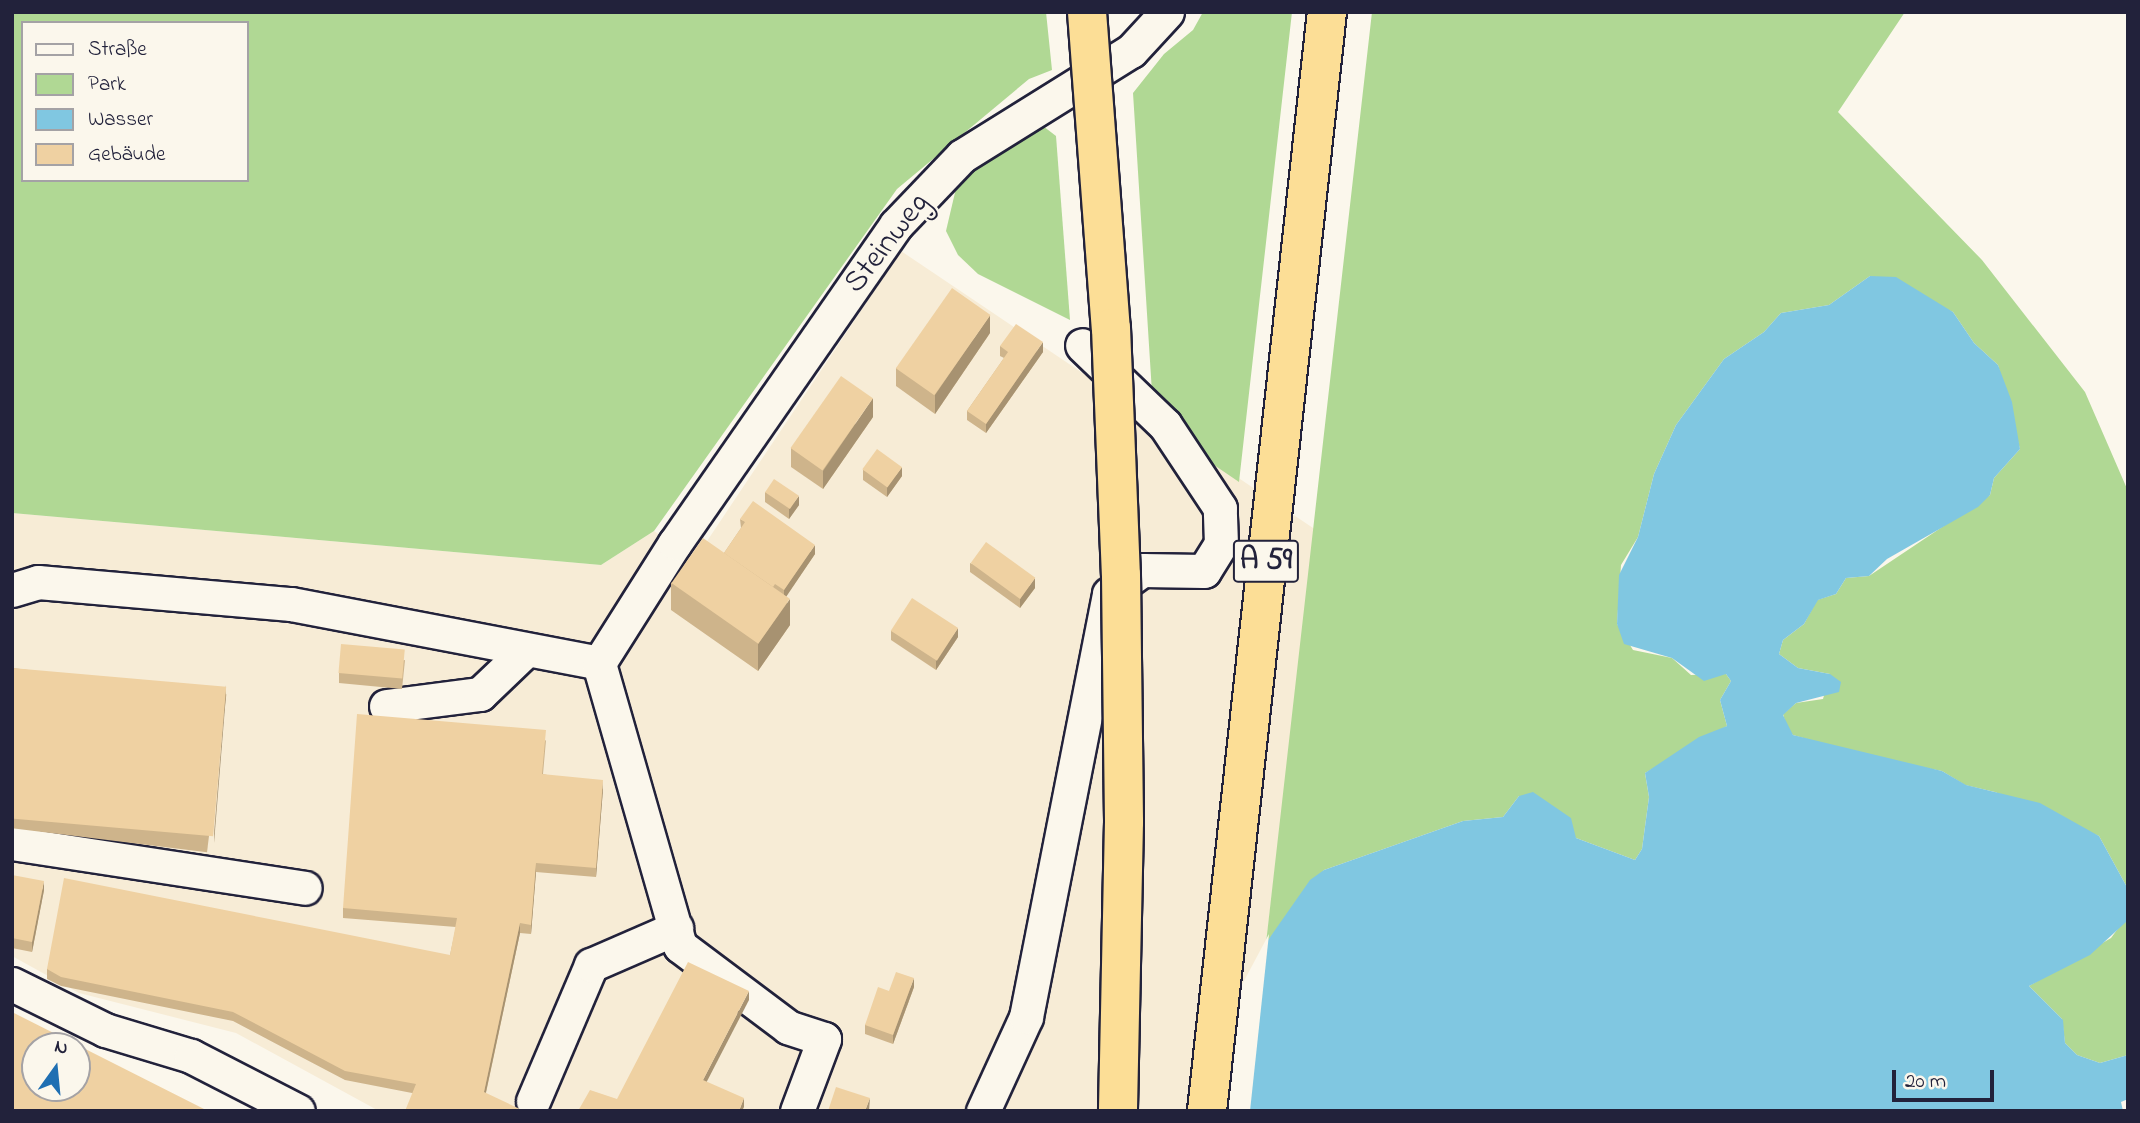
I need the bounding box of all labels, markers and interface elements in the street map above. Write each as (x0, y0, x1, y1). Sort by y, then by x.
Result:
legend (21, 21, 248, 182)
text: Straße (88, 35, 147, 65)
text: Park (88, 70, 126, 100)
text: Wasser (88, 105, 153, 135)
text: Gebäude (88, 140, 165, 170)
street label: Steinweg (837, 186, 939, 302)
road number: A 59 (1233, 534, 1299, 588)
north arrow (21, 1032, 91, 1102)
text: N (51, 1033, 71, 1063)
scale bar (1895, 1056, 1996, 1100)
text: 20 m (1905, 1067, 1946, 1097)

